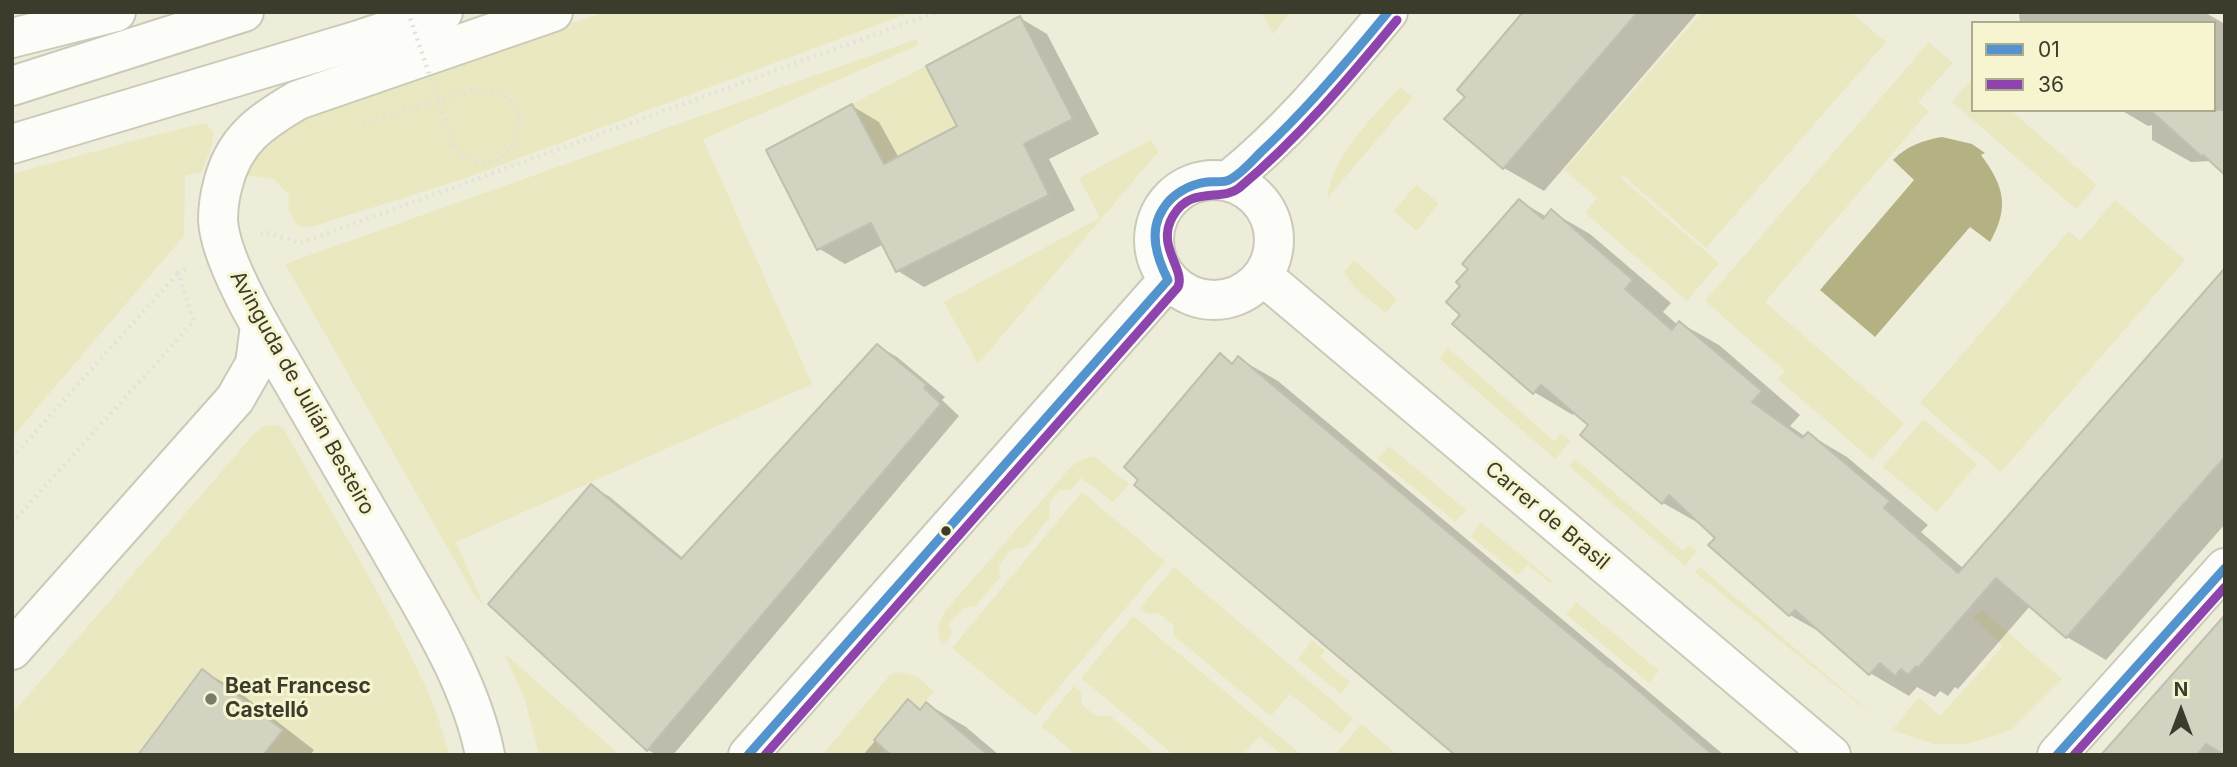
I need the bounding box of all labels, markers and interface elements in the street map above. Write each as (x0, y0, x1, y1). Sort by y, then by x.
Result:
legend (1971, 21, 2216, 112)
text: 01 (2038, 37, 2060, 62)
text: 36 (2038, 72, 2064, 97)
street label: Avinguda de Julián Besteiro (224, 267, 380, 519)
street label: Carrer de Brasil (1480, 457, 1614, 575)
unlabelled marker (939, 524, 953, 538)
place label: Beat Francesc Castelló (225, 674, 371, 724)
north arrow (2146, 676, 2216, 746)
text: N (2174, 678, 2188, 701)
marker: Beat Francesc Castelló (203, 691, 219, 707)

